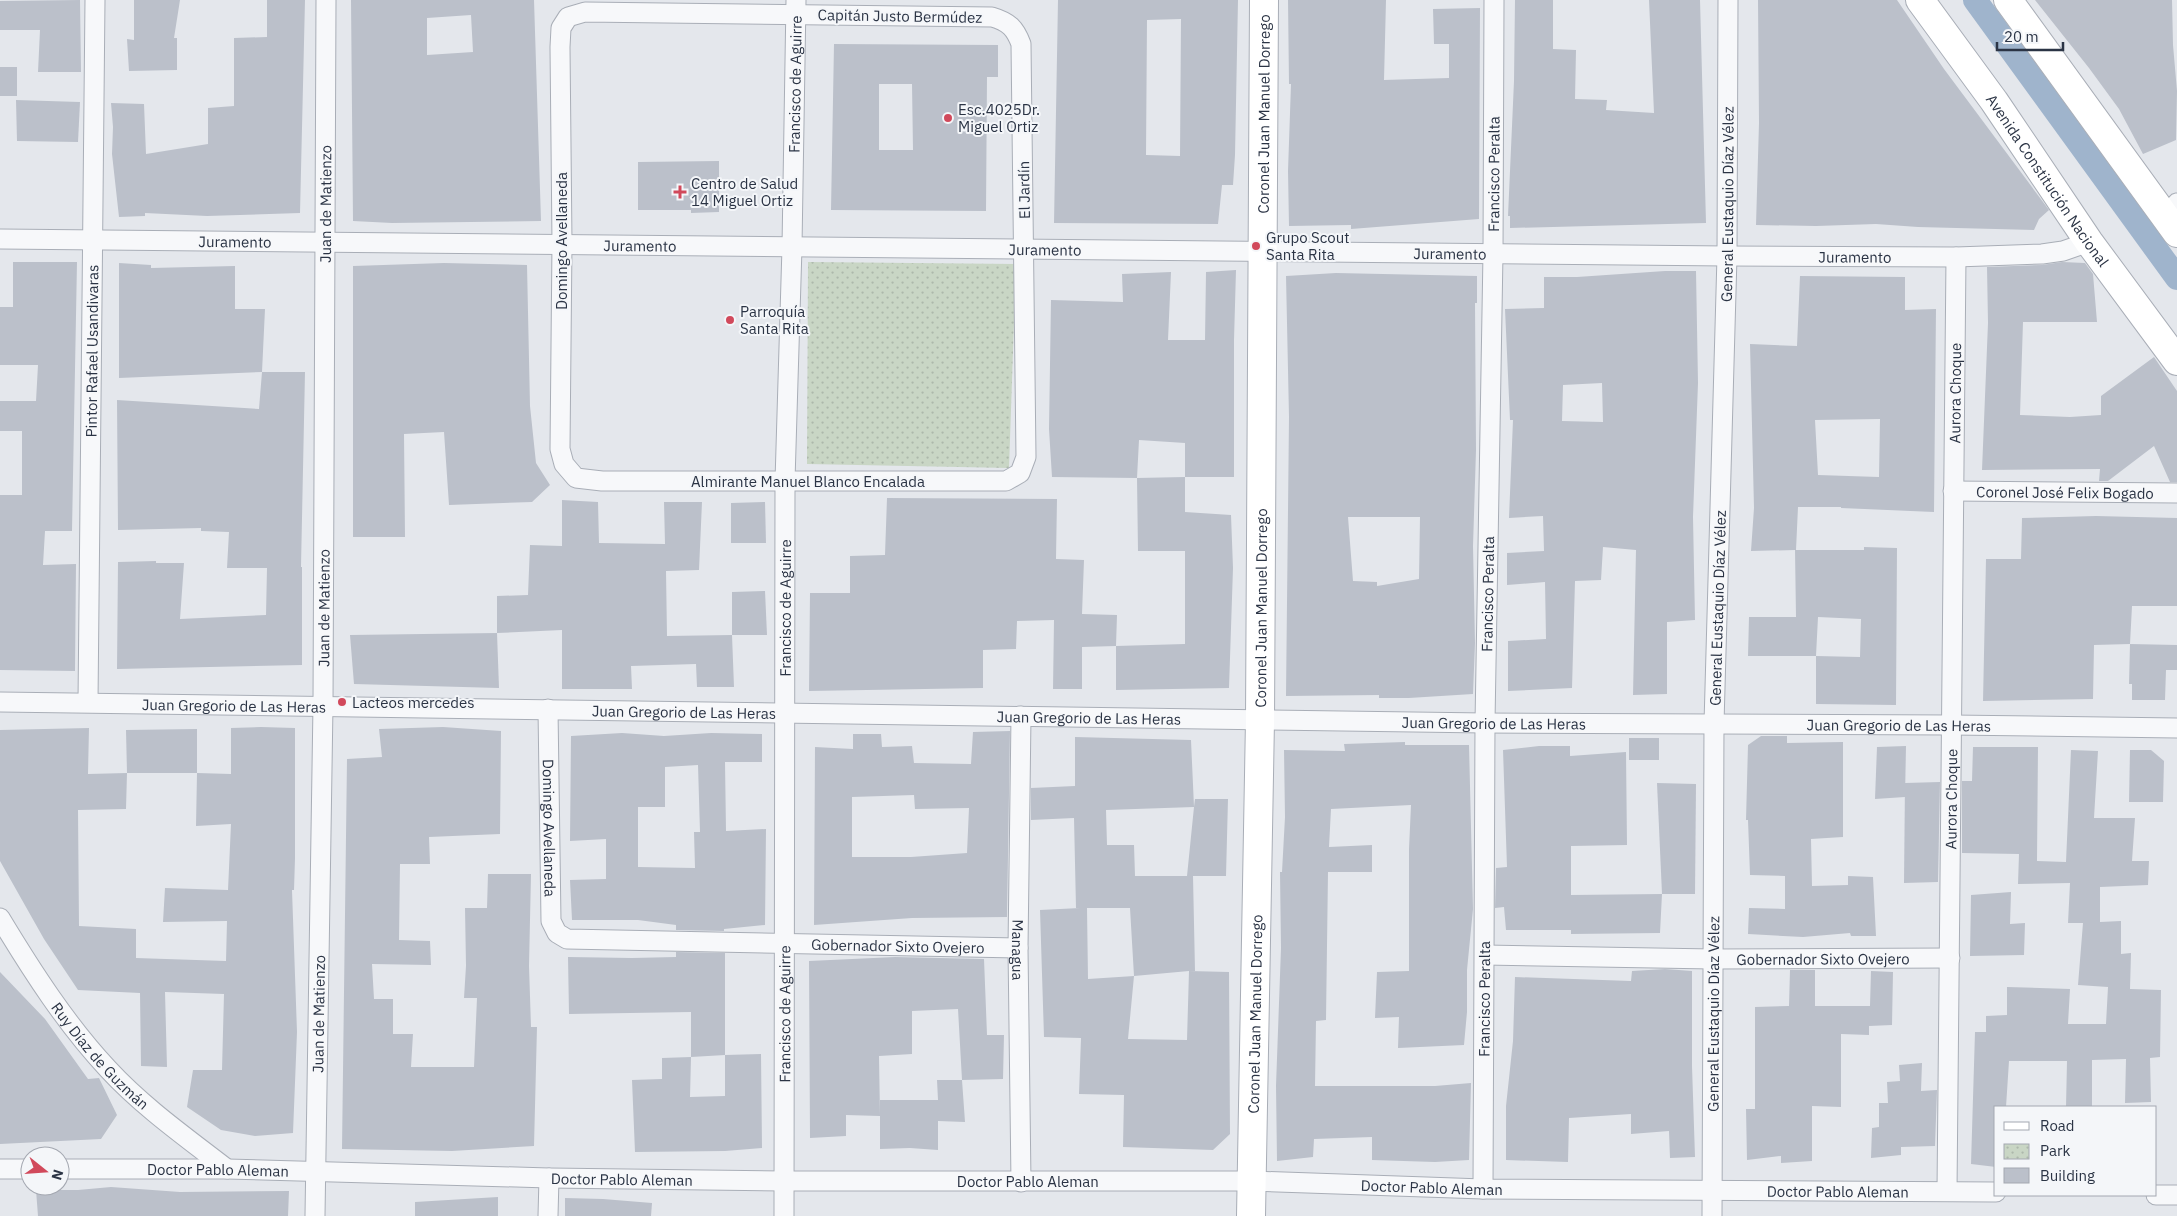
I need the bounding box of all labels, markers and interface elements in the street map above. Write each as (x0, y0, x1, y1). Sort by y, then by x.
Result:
street label: Capitán Justo Bermúdez (818, 5, 982, 27)
street label: Coronel Juan Manuel Dorrego (1253, 14, 1273, 214)
street label: Francisco de Aguirre (784, 15, 805, 153)
scale bar (1997, 20, 2063, 52)
text: 20 m (2004, 27, 2039, 46)
street label: Avenida Constitución Nacional (1983, 90, 2113, 270)
place label: Esc.4025Dr. Miguel Ortiz (958, 100, 1040, 136)
street label: General Eustaquio Díaz Vélez (1716, 106, 1737, 302)
marker: Esc.4025Dr. Miguel Ortiz (942, 112, 954, 124)
street label: Francisco Peralta (1484, 116, 1503, 232)
street label: Juan de Matienzo (315, 145, 335, 263)
street label: El Jardín (1014, 161, 1034, 219)
street label: Domingo Avellaneda (552, 172, 571, 310)
place label: Centro de Salud 14 Miguel Ortiz (691, 174, 798, 210)
marker: Centro de Salud 14 Miguel Ortiz (673, 185, 687, 199)
place label: Grupo Scout Santa Rita (1266, 228, 1349, 264)
street label: Juramento (198, 231, 272, 251)
street label: Juramento (603, 235, 677, 255)
street label: Juramento (1008, 239, 1082, 259)
marker: Grupo Scout Santa Rita (1250, 240, 1262, 252)
street label: Juramento (1413, 243, 1487, 263)
street label: Juramento (1818, 247, 1892, 266)
street label: Pintor Rafael Usandivaras (81, 264, 102, 438)
place label: Parroquía Santa Rita (740, 302, 809, 338)
marker: Parroquía Santa Rita (724, 314, 736, 326)
street label: Aurora Choque (1945, 343, 1965, 444)
street label: Almirante Manuel Blanco Encalada (691, 472, 925, 491)
street label: Coronel José Felix Bogado (1976, 482, 2154, 502)
street label: Coronel Juan Manuel Dorrego (1251, 508, 1271, 708)
street label: General Eustaquio Díaz Vélez (1705, 510, 1729, 706)
street label: Francisco Peralta (1477, 536, 1498, 652)
street label: Francisco de Aguirre (775, 539, 794, 677)
street label: Juan de Matienzo (314, 549, 333, 667)
place label: Lacteos mercedes (352, 693, 474, 712)
street label: Juan Gregorio de Las Heras (142, 695, 326, 716)
marker: Lacteos mercedes (336, 696, 348, 708)
street label: Juan Gregorio de Las Heras (592, 701, 776, 722)
street label: Juan Gregorio de Las Heras (997, 707, 1181, 728)
street label: Juan Gregorio de Las Heras (1402, 712, 1586, 733)
street label: Juan Gregorio de Las Heras (1807, 715, 1991, 735)
street label: Aurora Choque (1941, 749, 1961, 849)
street label: Domingo Avellaneda (539, 759, 560, 897)
street label: Coronel Juan Manuel Dorrego (1243, 914, 1266, 1114)
street label: General Eustaquio Díaz Vélez (1703, 916, 1723, 1112)
street label: Managua (1008, 919, 1028, 981)
street label: Gobernador Sixto Ovejero (811, 934, 985, 957)
street label: Francisco Peralta (1474, 941, 1494, 1057)
street label: Francisco de Aguirre (775, 945, 794, 1083)
street label: Gobernador Sixto Ovejero (1736, 949, 1910, 968)
street label: Juan de Matienzo (308, 955, 329, 1073)
street label: Ruy Díaz de Guzmán (48, 998, 153, 1113)
legend (1994, 1106, 2157, 1196)
text: Road (2040, 1116, 2075, 1135)
text: Park (2040, 1141, 2070, 1160)
north arrow (20, 1146, 70, 1196)
street label: Doctor Pablo Aleman (147, 1159, 289, 1180)
text: Building (2040, 1166, 2095, 1185)
text: N (47, 1167, 68, 1182)
street label: Doctor Pablo Aleman (551, 1169, 693, 1189)
street label: Doctor Pablo Aleman (957, 1172, 1099, 1191)
street label: Doctor Pablo Aleman (1360, 1175, 1503, 1199)
street label: Doctor Pablo Aleman (1767, 1181, 1909, 1201)

